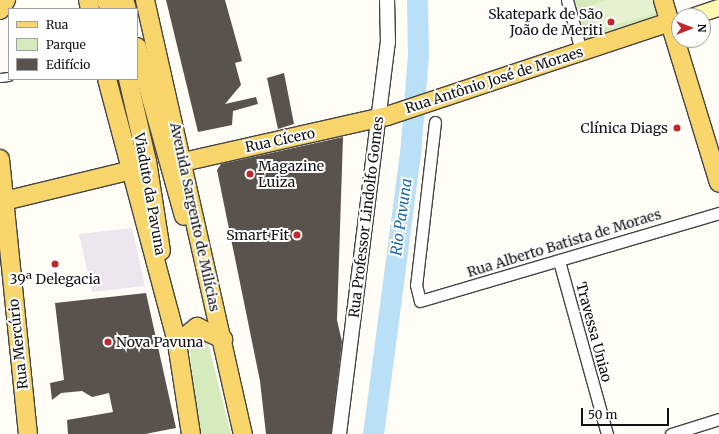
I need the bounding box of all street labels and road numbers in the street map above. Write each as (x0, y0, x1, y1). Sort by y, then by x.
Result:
street label: Rua Antônio José de Moraes (403, 43, 585, 117)
street label: Rua Professor Lindolfo Gomes (345, 115, 387, 319)
street label: Avenida Sargento de Milícias (167, 121, 223, 313)
street label: Rua Cícero (244, 124, 316, 156)
street label: Viaduto da Pavuna (131, 131, 169, 257)
street label: Rua Alberto Batista de Moraes (465, 205, 663, 281)
street label: Travessa Uniao (573, 280, 615, 384)
street label: Rua Mercúrio (5, 298, 31, 390)

